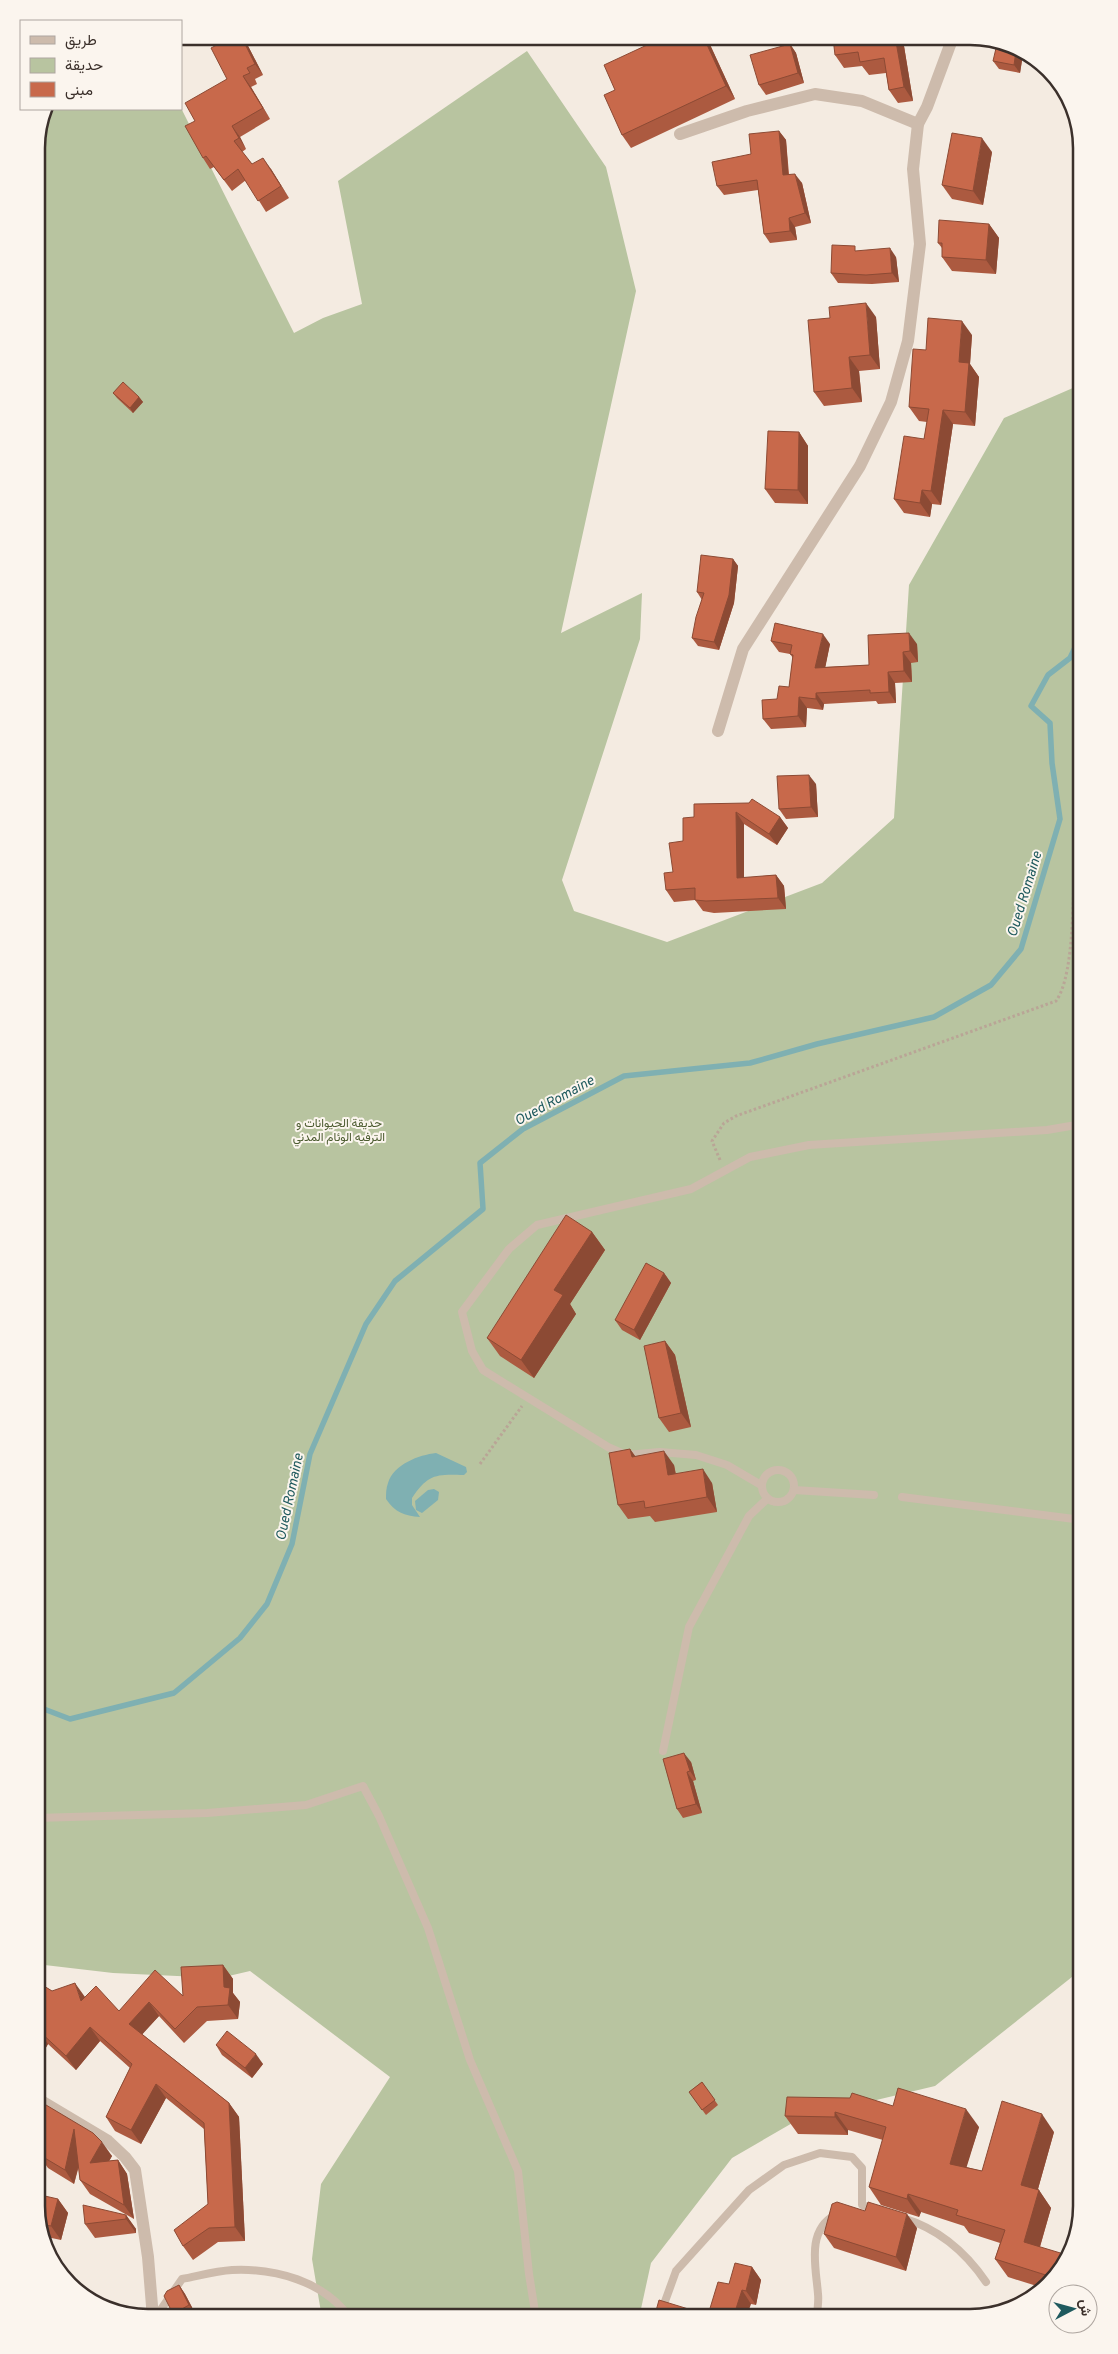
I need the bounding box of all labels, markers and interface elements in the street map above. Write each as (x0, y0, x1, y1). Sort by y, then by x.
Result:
legend (20, 20, 182, 110)
text: طريق (65, 32, 97, 51)
text: حديقة (65, 57, 103, 76)
text: مبنى (65, 82, 93, 101)
water label: Oued Romaine (1004, 849, 1047, 939)
water label: Oued Romaine (512, 1072, 598, 1130)
park label: حديقة الحيوانات و الترفيه الوئام المدني (293, 1116, 385, 1147)
water label: Oued Romaine (273, 1452, 308, 1542)
north arrow (1048, 2284, 1098, 2334)
text: ش (1075, 2299, 1094, 2317)

